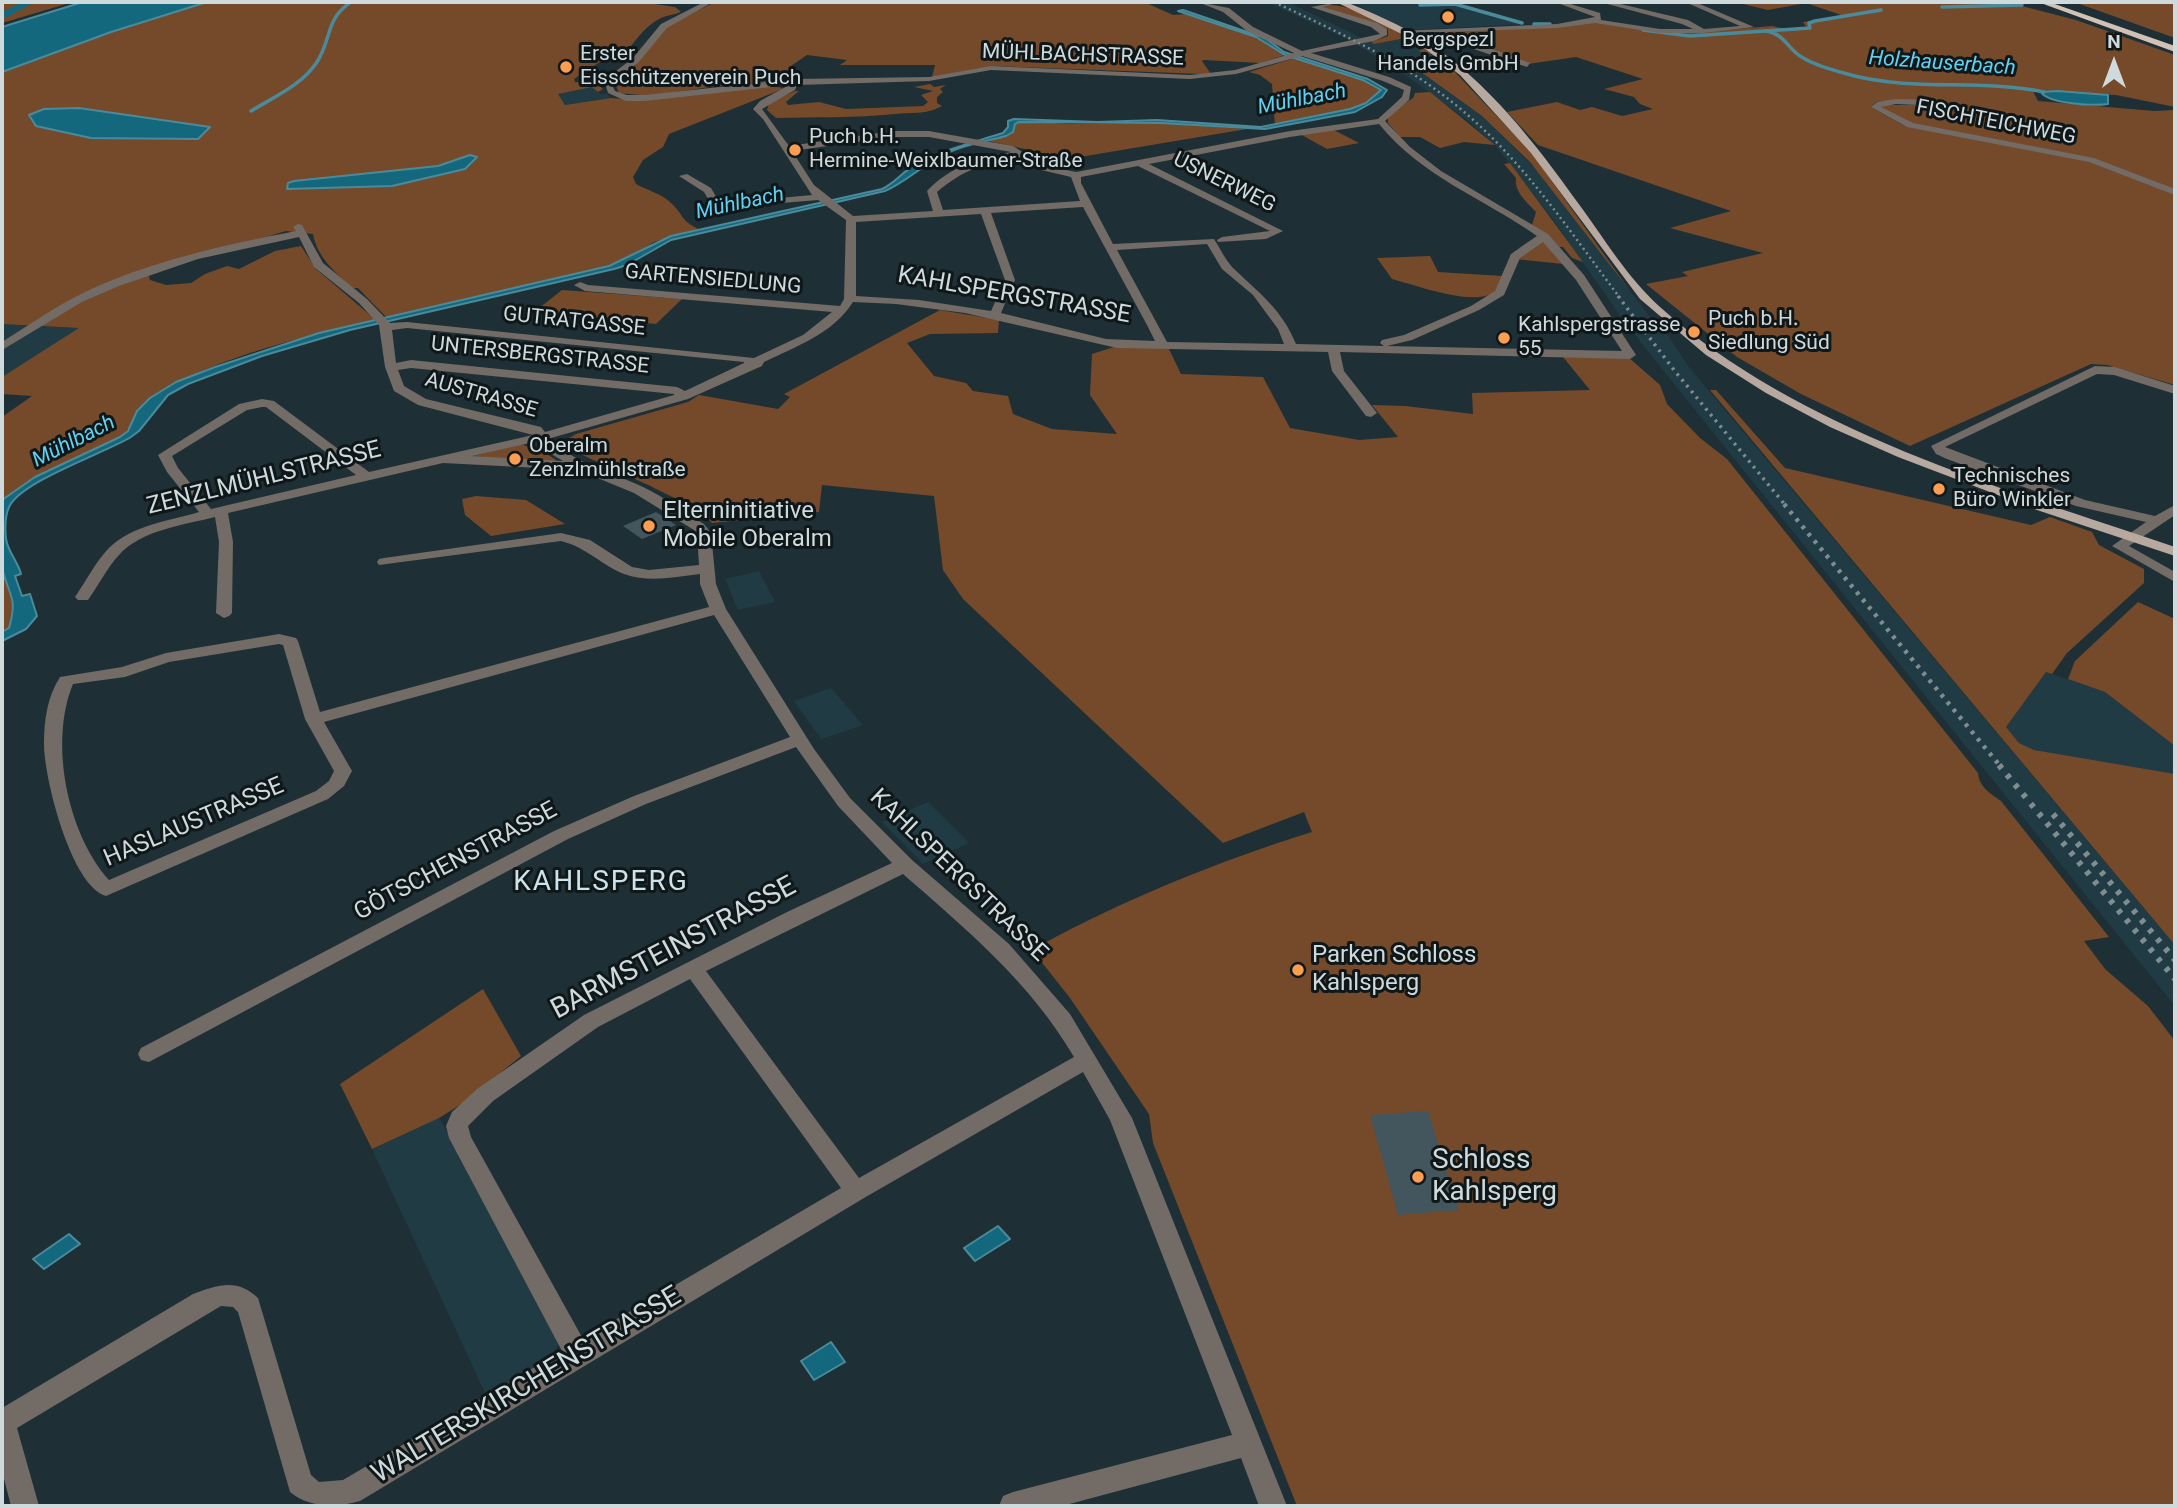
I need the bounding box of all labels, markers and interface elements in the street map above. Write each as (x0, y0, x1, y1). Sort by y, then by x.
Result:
marker: Bergspezl Handels GmbH (1440, 9, 1456, 25)
place label: Bergspezl Handels GmbH (1377, 28, 1519, 78)
north arrow (2079, 28, 2149, 98)
text: N (2107, 30, 2121, 53)
street label: MÜHLBACHSTRASSE (982, 40, 1184, 72)
place label: Erster Eisschützenverein Puch (580, 42, 801, 92)
water label: Holzhauserbach (1868, 46, 2016, 82)
marker: Erster Eisschützenverein Puch (558, 59, 574, 75)
water label: Mühlbach (1256, 79, 1348, 121)
street label: FISCHTEICHWEG (1914, 95, 2078, 151)
place label: Puch b.H. Hermine-Weixlbaumer-Straße (809, 125, 1083, 175)
marker: Puch b.H. Hermine-Weixlbaumer-Straße (787, 142, 803, 158)
street label: USNERWEG (1169, 147, 1279, 219)
water label: Mühlbach (694, 182, 786, 226)
street label: GARTENSIEDLUNG (624, 260, 802, 300)
street label: KAHLSPERGSTRASSE (895, 261, 1133, 331)
street label: GUTRATGASSE (502, 302, 646, 342)
place label: Puch b.H. Siedlung Süd (1708, 307, 1830, 357)
place label: Kahlspergstrasse 55 (1518, 313, 1680, 363)
marker: Puch b.H. Siedlung Süd (1686, 324, 1702, 340)
marker: Kahlspergstrasse 55 (1496, 330, 1512, 346)
street label: UNTERSBERGSTRASSE (430, 332, 650, 380)
street label: AUSTRASSE (422, 368, 540, 424)
water label: Mühlbach (28, 410, 120, 474)
place label: Oberalm Zenzlmühlstraße (529, 434, 686, 484)
street label: ZENZLMÜHLSTRASSE (144, 436, 384, 522)
marker: Oberalm Zenzlmühlstraße (507, 451, 523, 467)
place label: Technisches Büro Winkler (1953, 464, 2071, 514)
marker: Technisches Büro Winkler (1931, 481, 1947, 497)
place label: Elterninitiative Mobile Oberalm (663, 498, 832, 554)
marker: Elterninitiative Mobile Oberalm (641, 518, 657, 534)
street label: HASLAUSTRASSE (100, 772, 288, 874)
street label: KAHLSPERGSTRASSE (863, 784, 1053, 968)
street label: GÖTSCHENSTRASSE (350, 796, 562, 928)
district label: KAHLSPERG (514, 866, 688, 900)
street label: BARMSTEINSTRASSE (546, 870, 802, 1028)
place label: Parken Schloss Kahlsperg (1312, 942, 1476, 998)
marker: Parken Schloss Kahlsperg (1290, 962, 1306, 978)
place label: Schloss Kahlsperg (1432, 1144, 1557, 1210)
marker: Schloss Kahlsperg (1410, 1169, 1426, 1185)
street label: WALTERSKIRCHENSTRASSE (366, 1280, 688, 1492)

